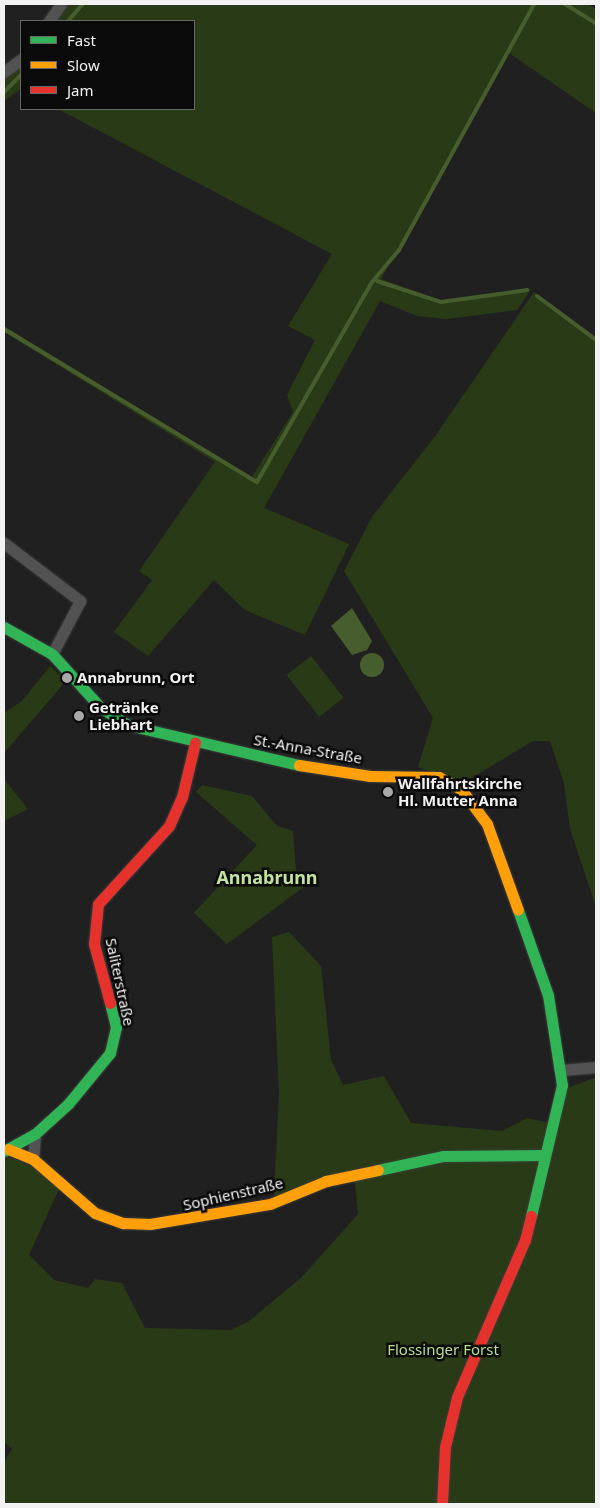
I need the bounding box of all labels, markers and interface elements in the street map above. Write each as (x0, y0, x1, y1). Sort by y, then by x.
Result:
legend (20, 20, 195, 110)
text: Fast (67, 30, 96, 50)
text: Slow (67, 55, 100, 75)
text: Jam (67, 80, 94, 100)
place label: Annabrunn, Ort (77, 669, 195, 687)
marker: Annabrunn, Ort (61, 672, 73, 684)
place label: Getränke Liebhart (89, 698, 159, 733)
marker: Getränke Liebhart (73, 710, 85, 722)
street label: St.-Anna-Straße (252, 731, 364, 767)
place label: Wallfahrtskirche Hl. Mutter Anna (398, 774, 522, 809)
marker: Wallfahrtskirche Hl. Mutter Anna (382, 786, 394, 798)
district label: Annabrunn (216, 866, 318, 888)
street label: Saliterstraße (102, 936, 138, 1028)
street label: Sophienstraße (181, 1174, 285, 1214)
park label: Flossinger Forst (387, 1341, 499, 1359)

